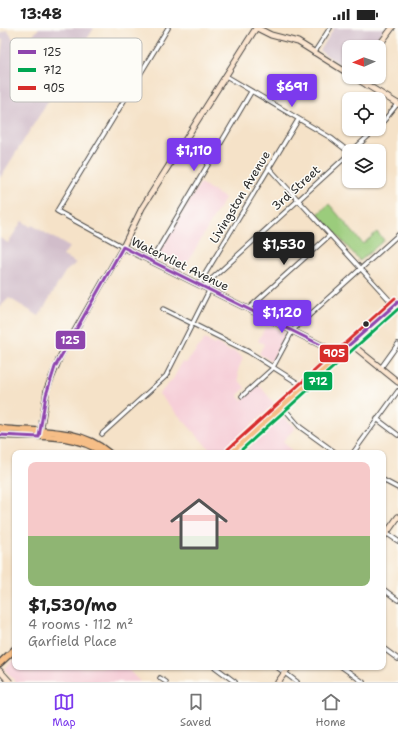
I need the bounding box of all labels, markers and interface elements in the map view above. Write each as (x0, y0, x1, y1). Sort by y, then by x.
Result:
text: 13:48 (20, 4, 62, 24)
legend (10, 38, 142, 102)
north arrow (342, 40, 386, 84)
map controls (342, 40, 386, 188)
text: 125 (43, 45, 62, 60)
text: 712 (43, 63, 62, 78)
pin: $691 (268, 74, 316, 108)
text: $691 (276, 78, 308, 95)
text: 905 (43, 81, 65, 96)
button: locate (342, 92, 386, 136)
pin: $1,110 (161, 138, 227, 172)
text: $1,110 (176, 142, 212, 159)
button: layers (342, 144, 386, 188)
street label: Livingston Avenue (206, 148, 274, 246)
street label: 3rd Street (268, 162, 324, 214)
pin: $1,530 (251, 232, 317, 266)
street label: Watervliet Avenue (128, 233, 232, 295)
text: $1,530 (262, 236, 306, 253)
pin: $1,120 (249, 300, 315, 334)
text: $1,120 (262, 304, 302, 321)
unlabelled marker (361, 319, 371, 329)
line badge: 125 (55, 330, 86, 350)
text: 125 (60, 333, 80, 348)
line badge: 905 (319, 344, 349, 363)
text: 905 (323, 346, 345, 361)
line badge: 712 (303, 371, 333, 391)
text: 712 (308, 374, 328, 389)
icon: home (163, 488, 235, 560)
text: $1,530/mo (28, 594, 117, 616)
text: 4 rooms · 112 m² (28, 616, 133, 633)
text: Garfield Place (28, 633, 117, 650)
tab: Map (52, 691, 76, 730)
tab: Saved (180, 691, 211, 730)
tab: Home (316, 691, 346, 730)

